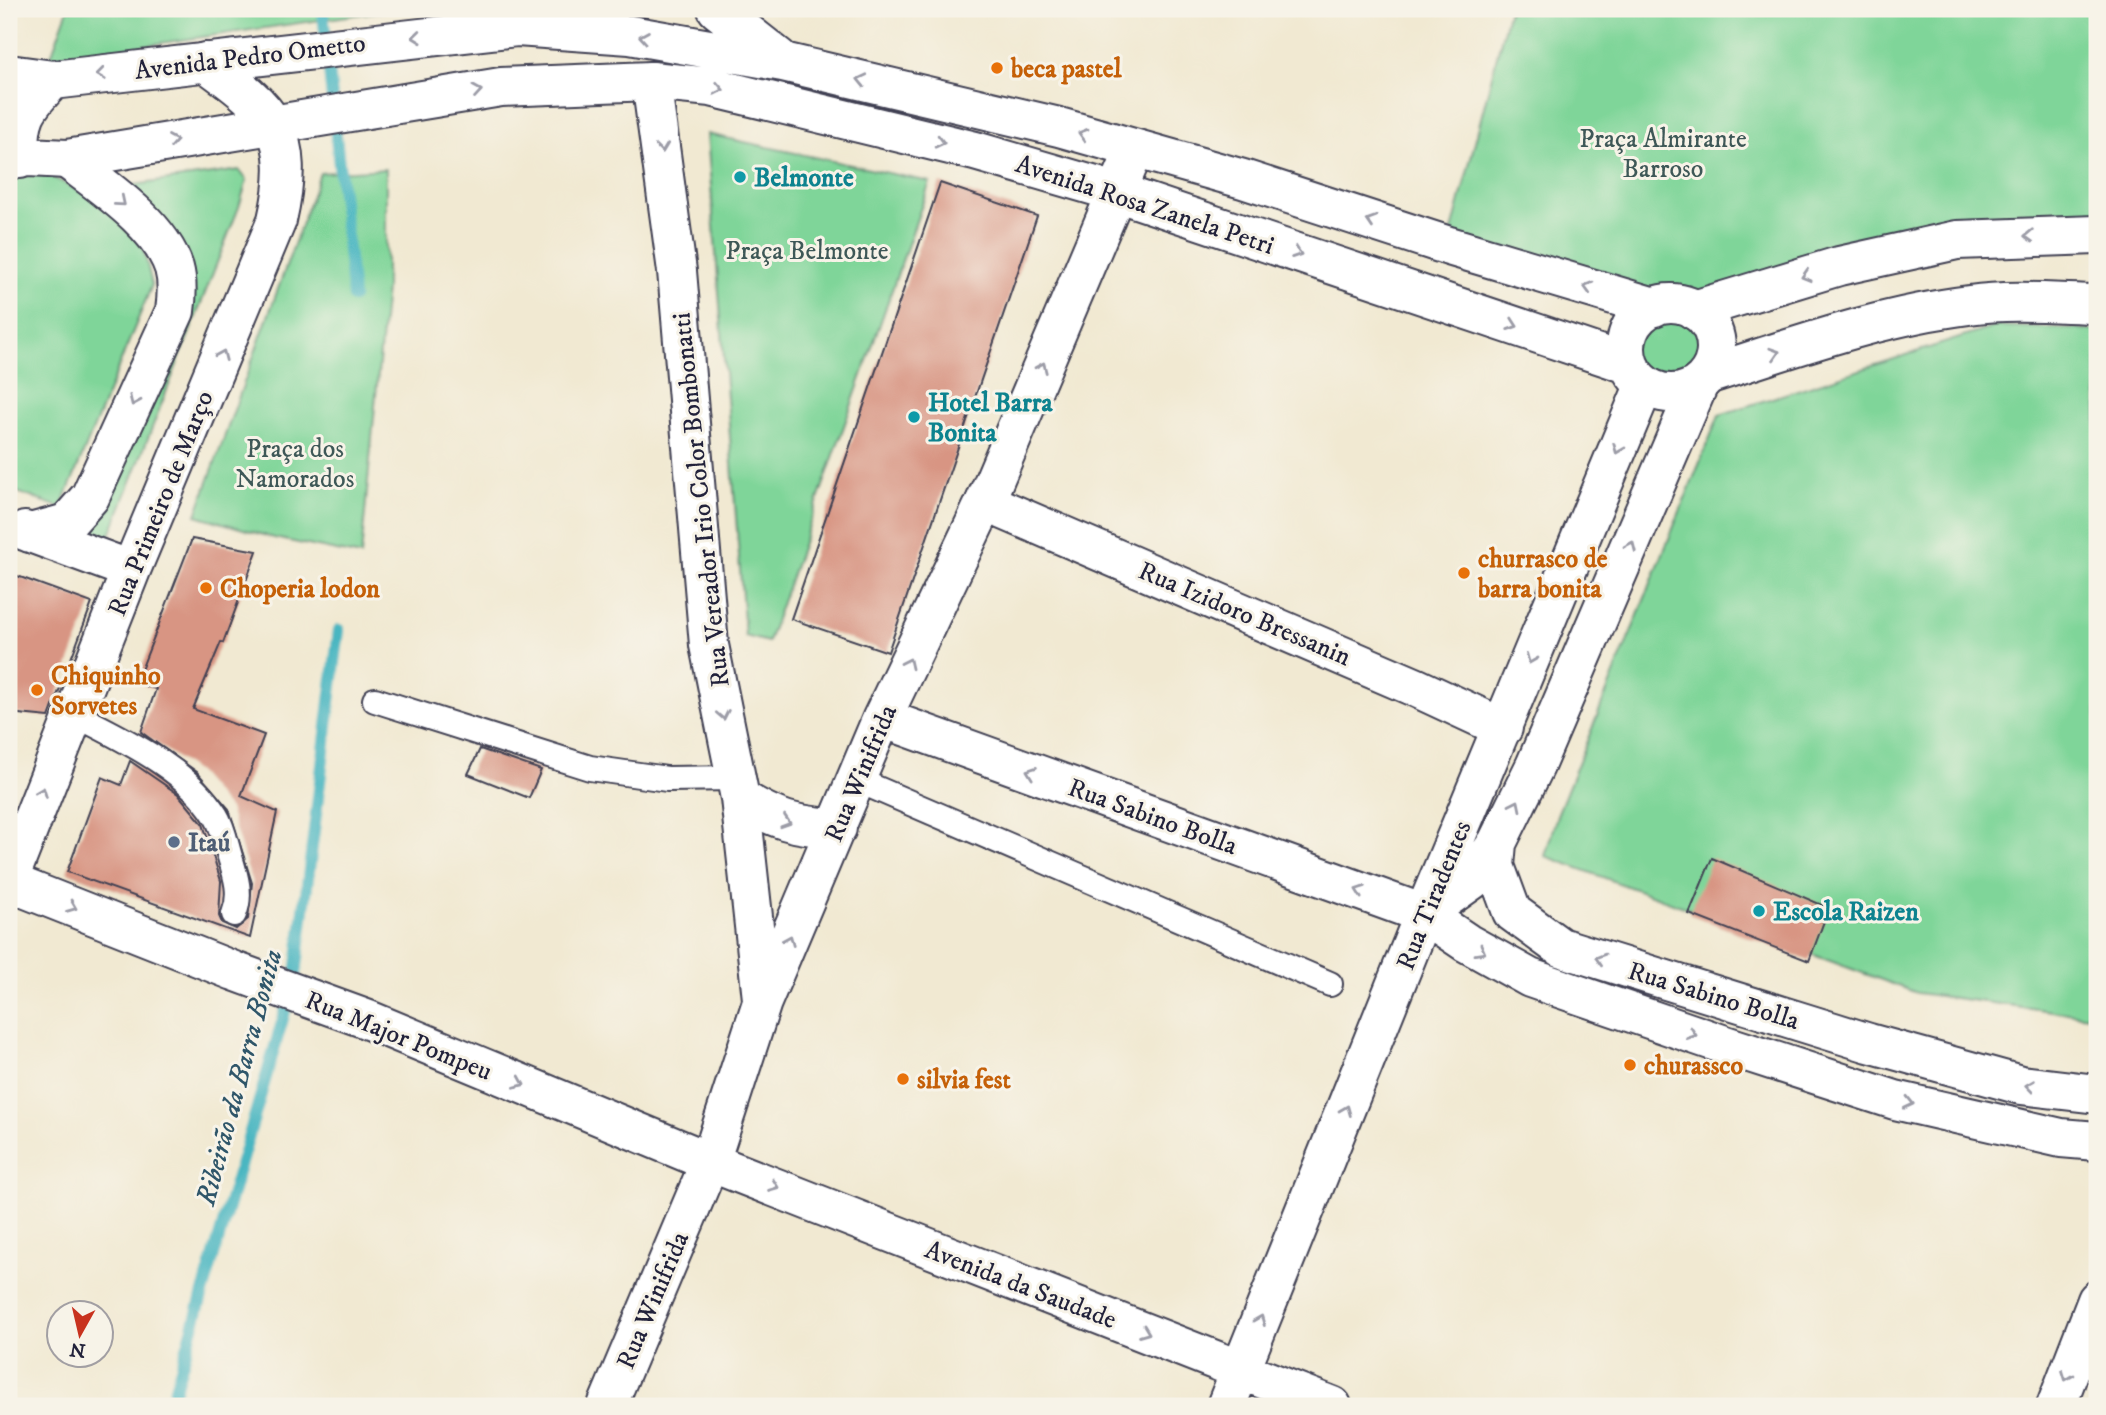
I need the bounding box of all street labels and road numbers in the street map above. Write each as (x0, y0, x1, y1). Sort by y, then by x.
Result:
street label: Avenida Pedro Ometto (133, 27, 368, 88)
street label: Avenida Rosa Zanela Petri (1011, 148, 1278, 263)
street label: Rua Vereador Irio Color Bombonatti (665, 311, 738, 689)
street label: Rua Primeiro de Março (101, 386, 222, 621)
street label: Rua Izidoro Bressanin (1133, 555, 1356, 674)
street label: Rua Winifrida (818, 700, 905, 847)
street label: Rua Sabino Bolla (1063, 772, 1241, 863)
street label: Rua Tiradentes (1389, 816, 1479, 975)
street label: Rua Sabino Bolla (1624, 955, 1803, 1038)
street label: Rua Major Pompeu (300, 984, 497, 1089)
street label: Rua Winifrida (610, 1227, 697, 1374)
street label: Avenida da Saudade (920, 1234, 1121, 1337)

